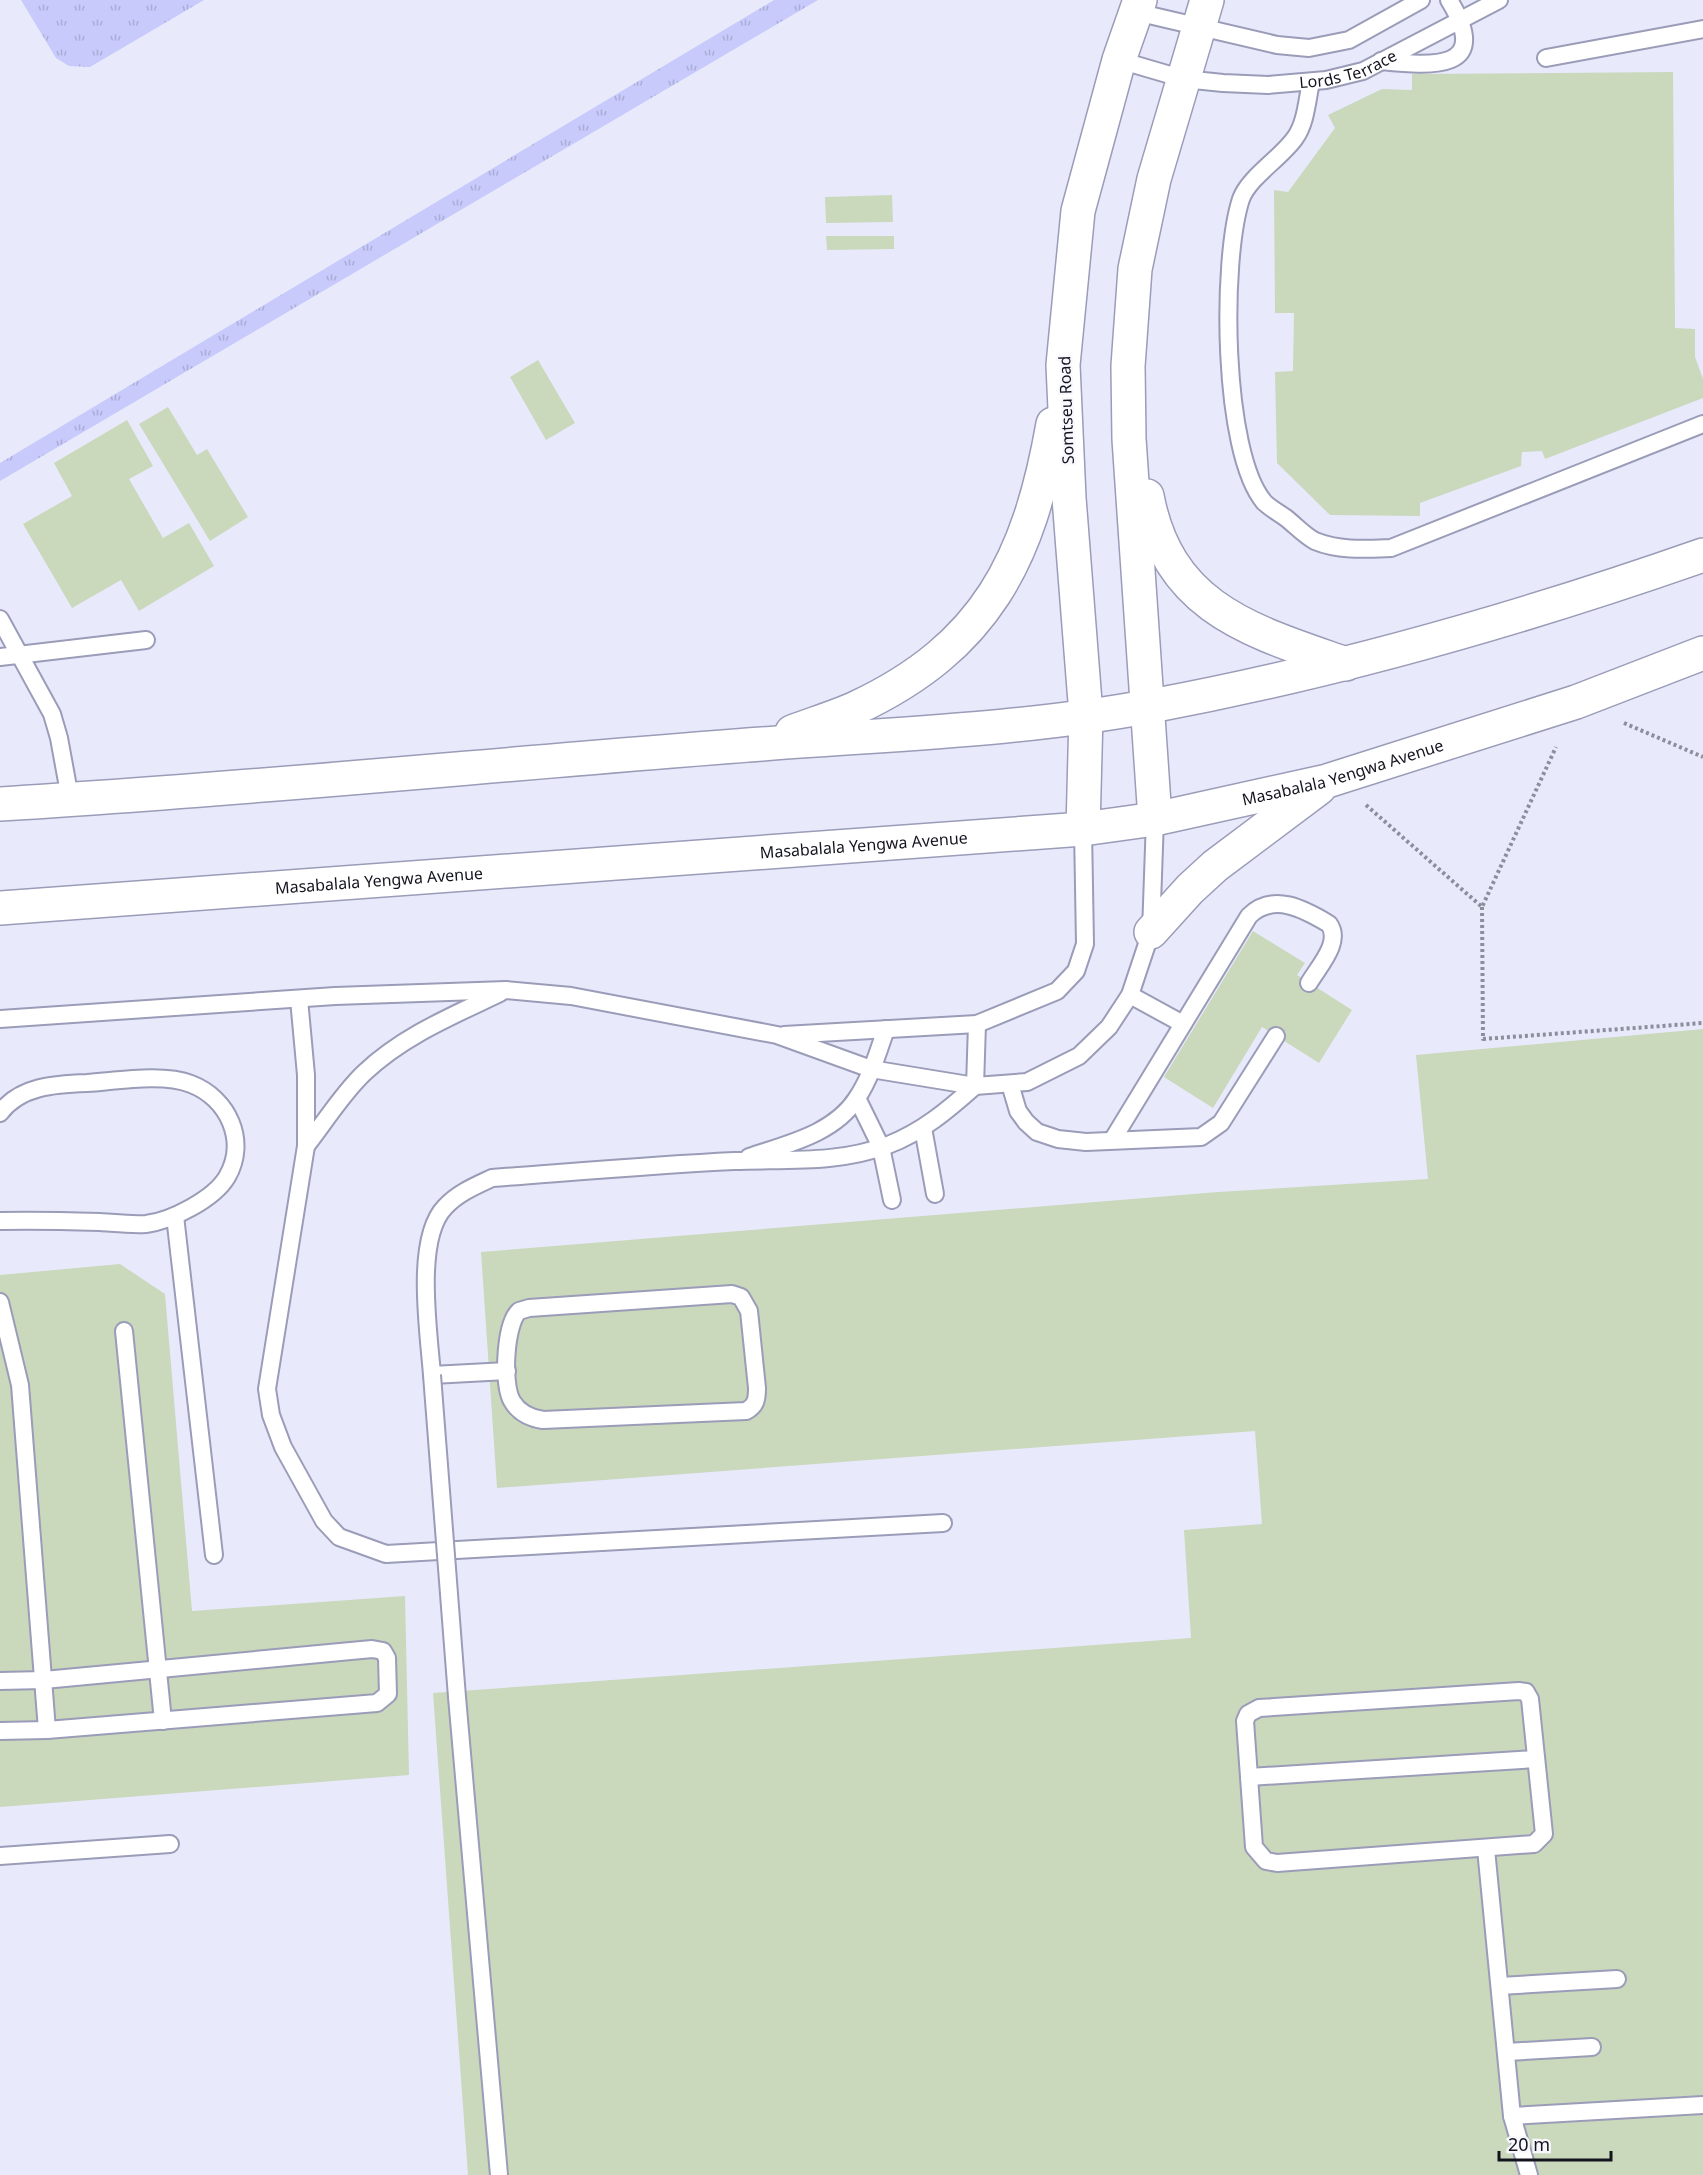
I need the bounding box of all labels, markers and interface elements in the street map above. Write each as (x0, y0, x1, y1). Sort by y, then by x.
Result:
street label: Lords Terrace (1298, 44, 1400, 93)
street label: Somtseu Road (1053, 355, 1079, 465)
street label: Masabalala Yengwa Avenue (1240, 734, 1446, 810)
street label: Masabalala Yengwa Avenue (759, 826, 968, 864)
street label: Masabalala Yengwa Avenue (274, 862, 484, 899)
scale bar (1499, 2124, 1612, 2162)
text: 20 m (1508, 2132, 1550, 2156)

